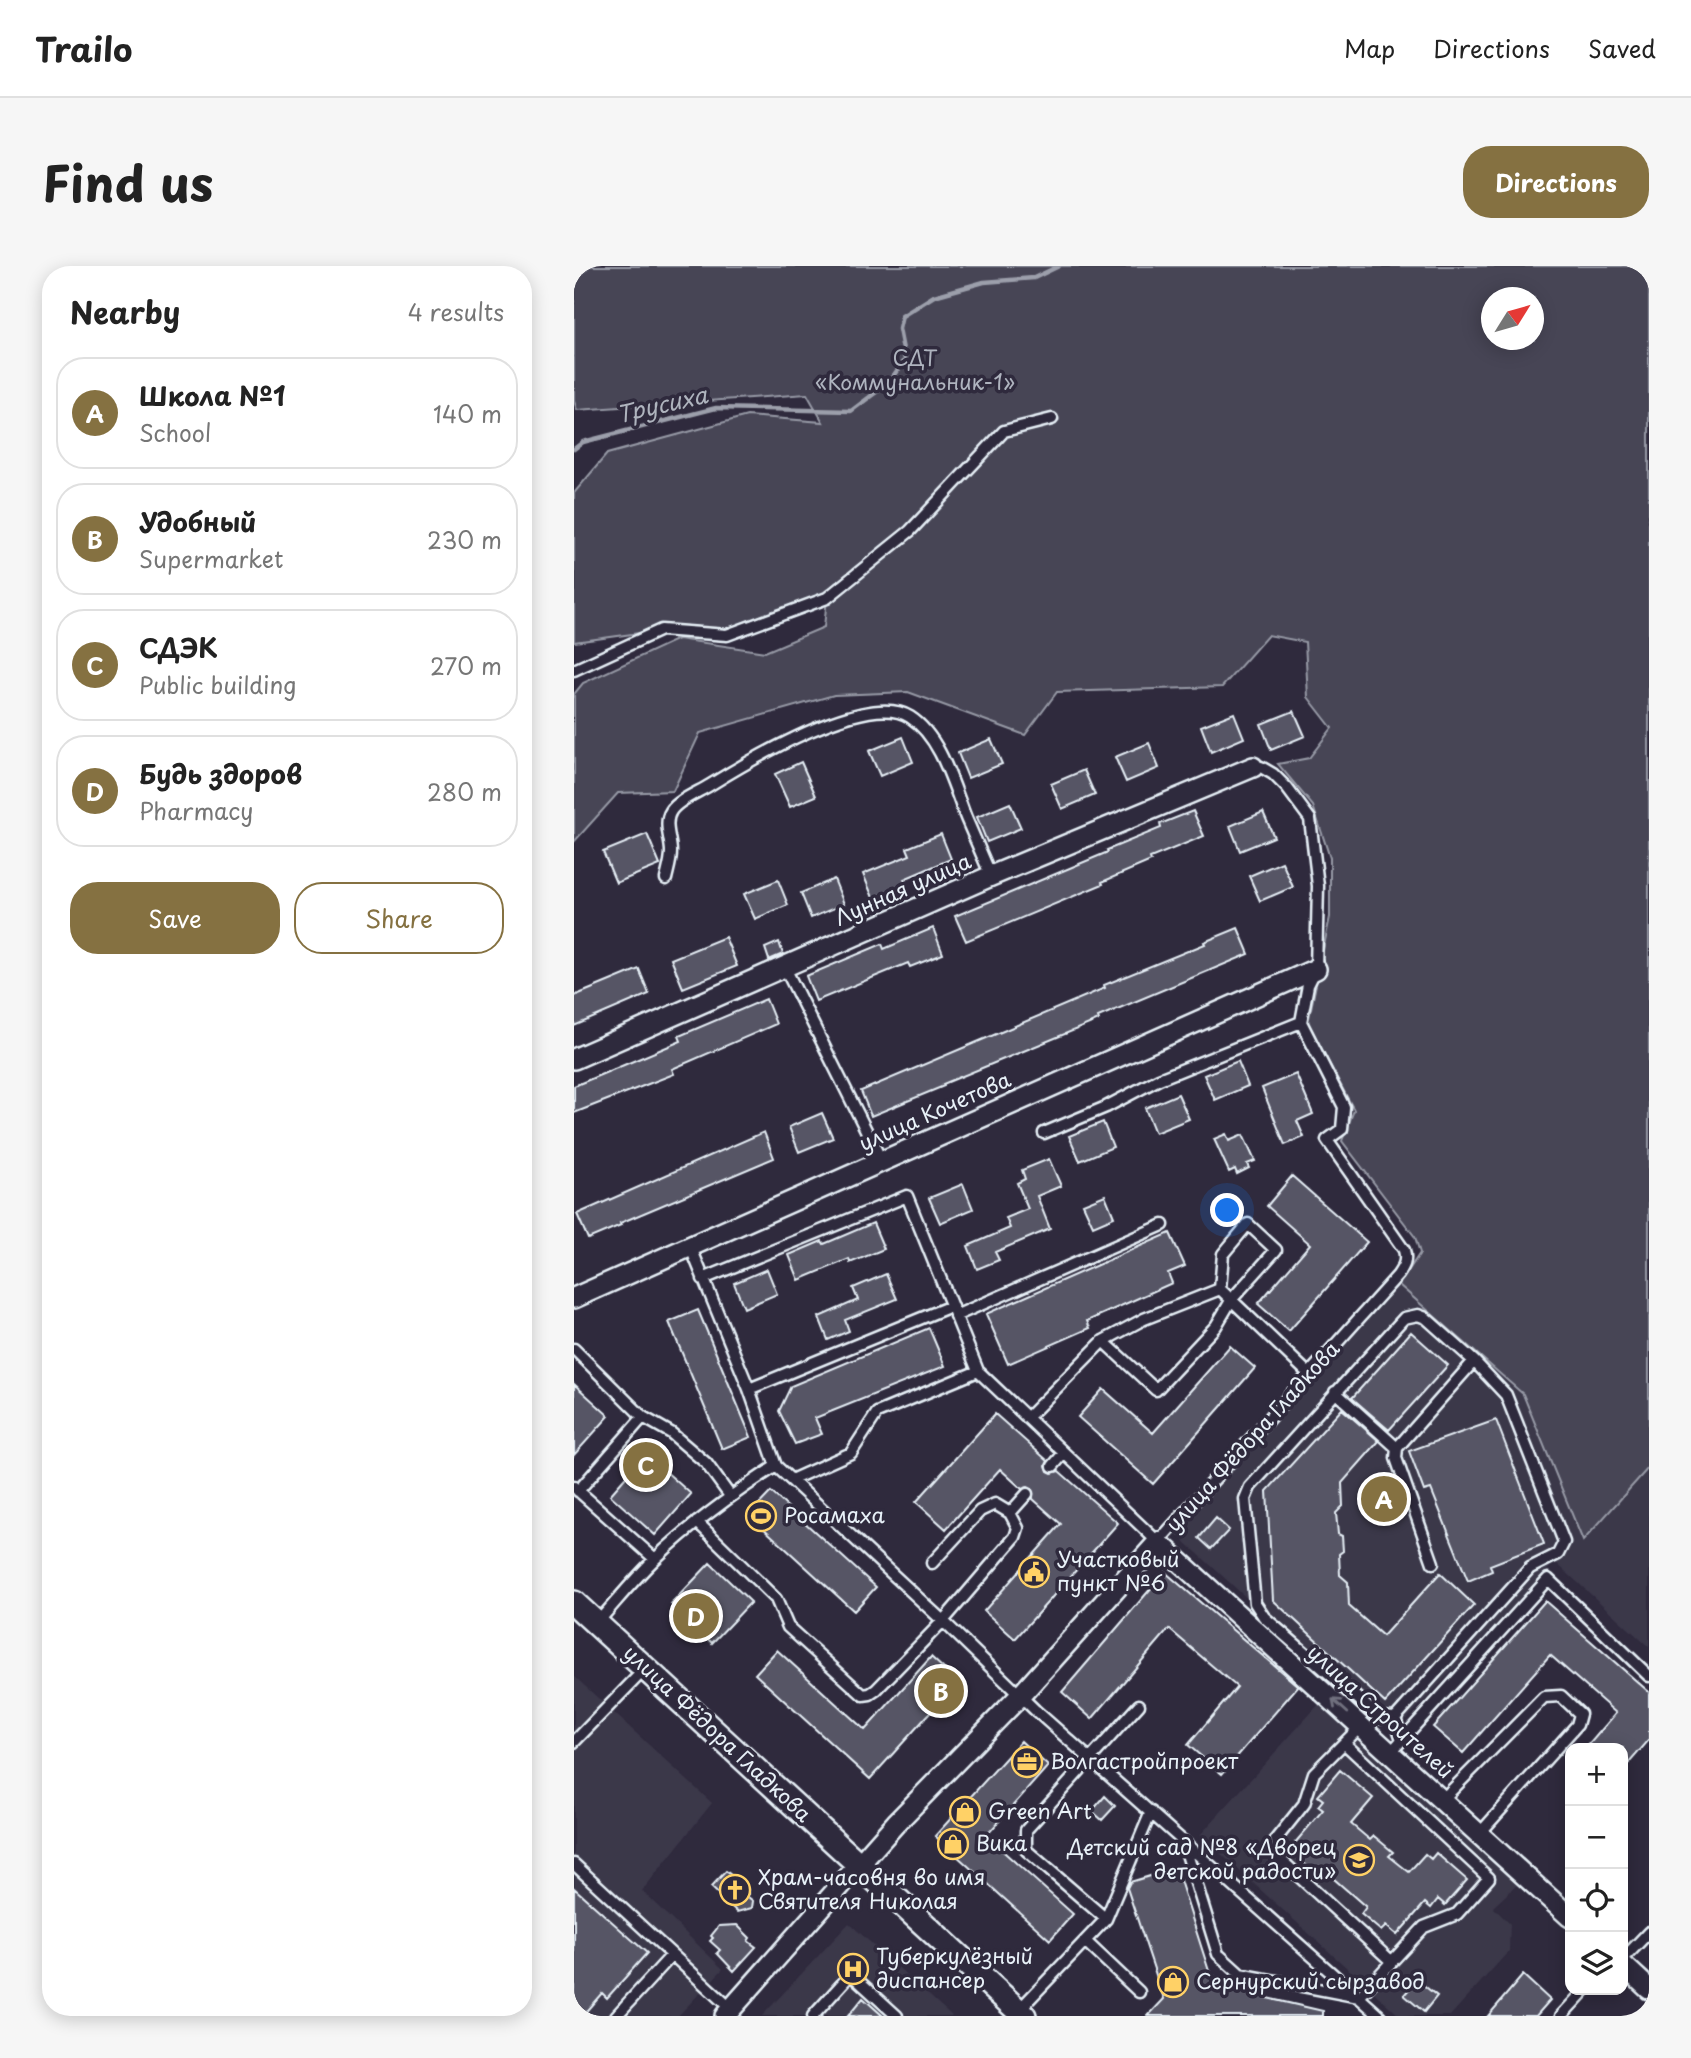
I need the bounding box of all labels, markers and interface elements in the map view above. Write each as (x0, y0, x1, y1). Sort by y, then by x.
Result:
text: Trailo (35, 23, 132, 73)
text: Map (1344, 30, 1395, 66)
text: Directions (1433, 30, 1550, 66)
text: Saved (1588, 30, 1656, 66)
text: Find us (42, 145, 213, 219)
button: Directions (1463, 146, 1649, 218)
north arrow (1481, 287, 1544, 350)
text: Nearby (70, 289, 180, 334)
text: 4 results (408, 294, 504, 329)
park label: СДТ «Коммунальник-1» (815, 341, 1015, 397)
text: Школа №1 (139, 376, 285, 415)
water label: Трусиха (613, 376, 711, 431)
text: A (86, 396, 104, 431)
text: 140 m (433, 396, 502, 431)
text: School (139, 415, 211, 450)
text: Удобный (139, 502, 256, 541)
text: B (87, 522, 103, 557)
text: 230 m (427, 522, 502, 557)
text: Supermarket (139, 541, 283, 576)
text: СДЭК (139, 628, 218, 667)
text: C (86, 648, 104, 683)
text: 270 m (430, 648, 502, 683)
text: Public building (139, 667, 296, 702)
text: Будь здоров (139, 754, 302, 793)
text: D (86, 774, 104, 809)
text: 280 m (427, 774, 502, 809)
text: Pharmacy (139, 793, 253, 828)
street label: Лунная улица (829, 843, 976, 933)
button: Save (70, 882, 280, 954)
button: Share (294, 882, 504, 954)
street label: улица Кочетова (853, 1062, 1015, 1158)
your location (1210, 1193, 1244, 1227)
street label: улица Фёдора Гладкова (1157, 1333, 1346, 1538)
pin: C (623, 1439, 669, 1491)
pin: A (1361, 1473, 1407, 1525)
place label: Росамаха (784, 1498, 886, 1530)
sports icon: Росамаха (744, 1499, 778, 1533)
place label: Участковый пункт №6 (1057, 1542, 1179, 1598)
public building icon: Участковый пункт №6 (1017, 1555, 1051, 1589)
pin: D (673, 1590, 719, 1642)
street label: улица Строителей (1301, 1636, 1462, 1785)
street label: улица Фёдора Гладкова (617, 1637, 820, 1829)
pin: B (918, 1665, 964, 1717)
one-way arrow (1331, 1698, 1349, 1714)
map controls (1565, 1743, 1628, 1995)
button: + (1565, 1743, 1628, 1806)
place label: Волгастройпроект (1050, 1744, 1239, 1776)
office icon: Волгастройпроект (1010, 1745, 1044, 1779)
place label: Green Art (988, 1794, 1092, 1826)
shop icon: Green Art (948, 1795, 982, 1829)
button: − (1565, 1806, 1628, 1869)
place label: Вика (976, 1826, 1028, 1858)
shop icon: Вика (936, 1827, 970, 1861)
place label: Детский сад №8 «Дворец детской радости» (1066, 1830, 1336, 1886)
school or university icon: Детский сад №8 «Дворец детской радости» (1342, 1843, 1376, 1877)
place label: Храм-часовня во имя Святителя Николая (758, 1860, 985, 1916)
button: locate (1565, 1869, 1628, 1932)
church icon: Храм-часовня во имя Святителя Николая (718, 1873, 752, 1907)
button: layers (1565, 1932, 1628, 1995)
place label: Туберкулёзный диспансер (876, 1939, 1033, 1995)
hospital icon: Туберкулёзный диспансер (836, 1952, 870, 1986)
place label: Сернурский сырзавод (1196, 1964, 1425, 1996)
shop icon: Сернурский сырзавод (1156, 1965, 1190, 1999)

